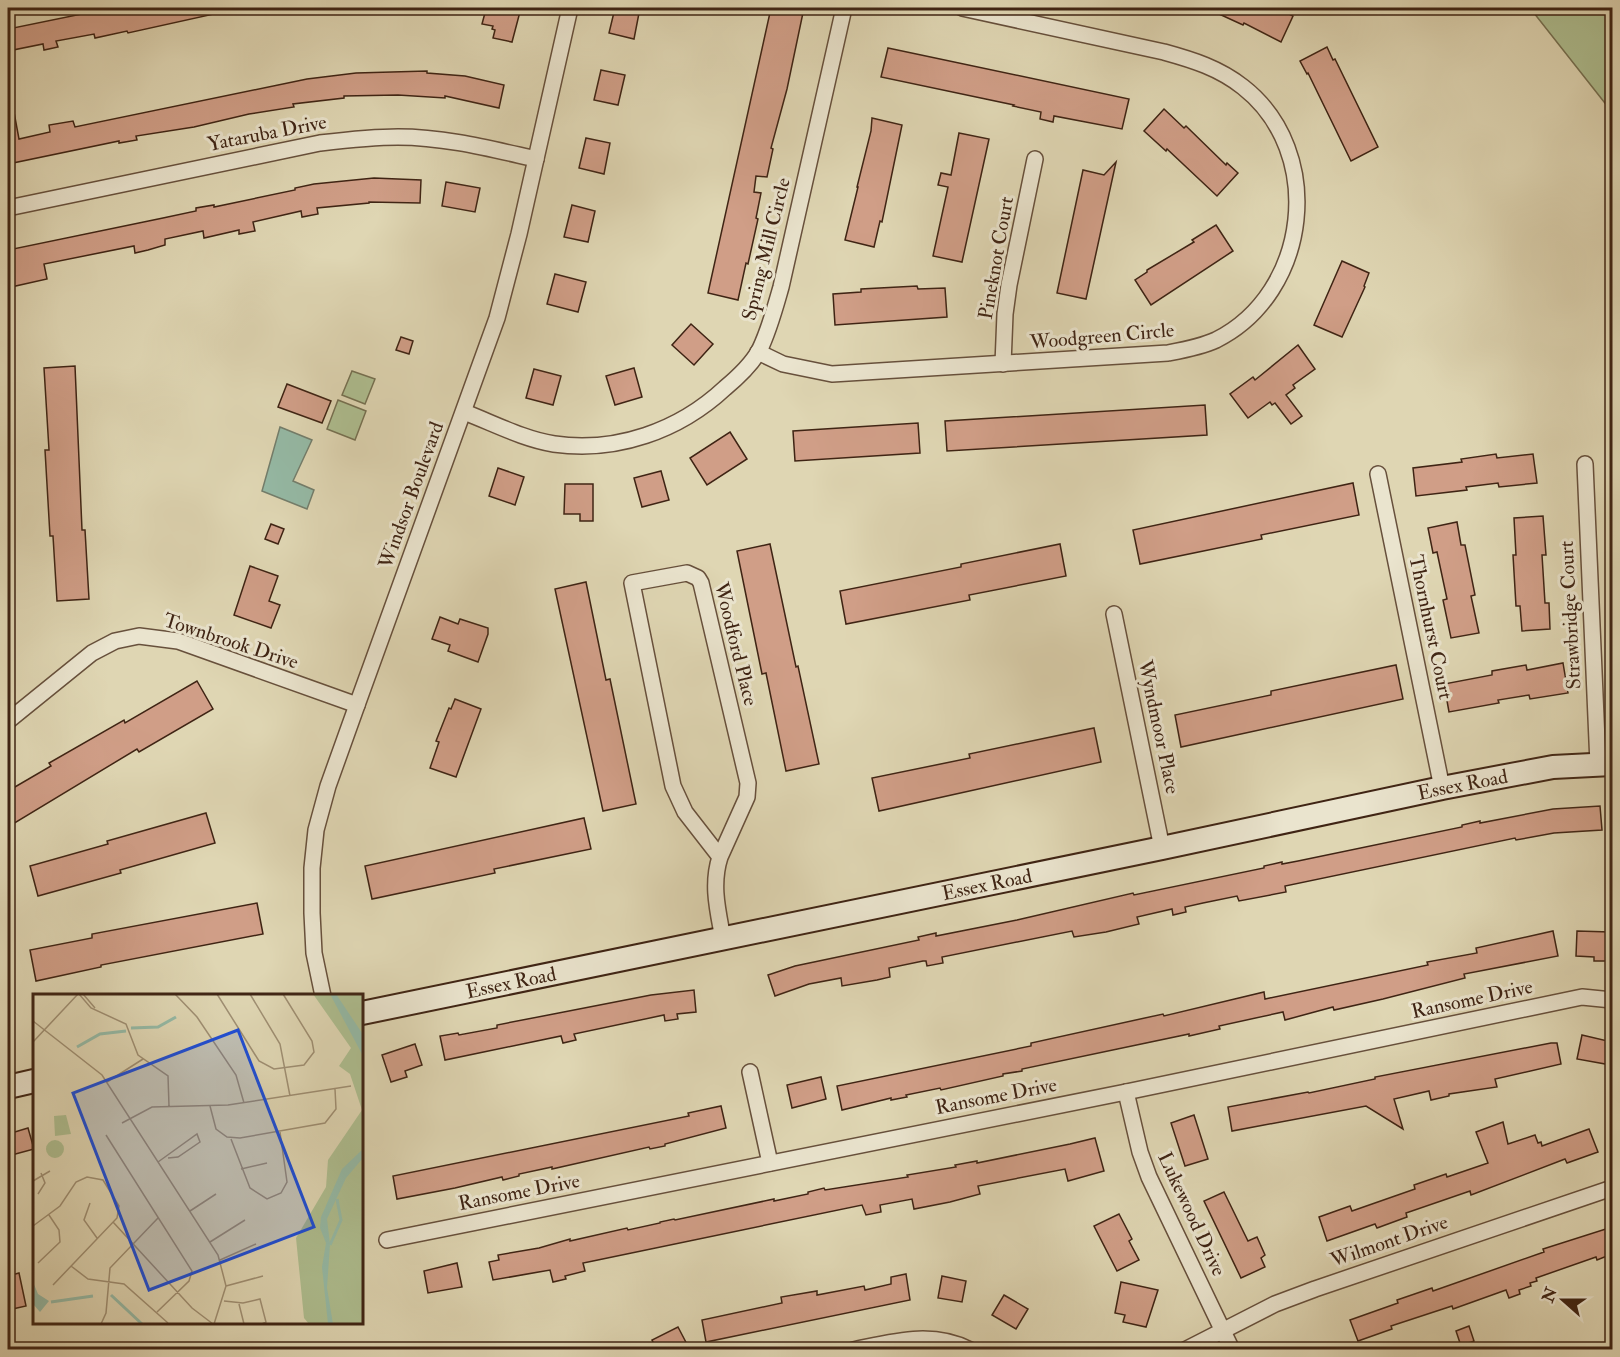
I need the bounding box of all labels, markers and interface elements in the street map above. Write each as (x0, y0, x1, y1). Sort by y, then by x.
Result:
street label: Yataruba Drive (205, 109, 329, 157)
street label: Spring Mill Circle (736, 175, 797, 323)
street label: Pineknot Court (973, 194, 1019, 321)
street label: Woodgreen Circle (1028, 317, 1175, 355)
street label: Windsor Boulevard (373, 418, 449, 573)
street label: Strawbridge Court (1554, 540, 1586, 690)
street label: Thornhurst Court (1403, 553, 1459, 702)
street label: Woodford Place (708, 579, 763, 708)
street label: Townbrook Drive (160, 607, 302, 675)
street label: Wyndmoor Place (1132, 657, 1185, 796)
street label: Essex Road (1415, 763, 1510, 805)
street label: Essex Road (940, 863, 1034, 906)
street label: Essex Road (464, 961, 558, 1004)
street label: Ransome Drive (1409, 974, 1535, 1024)
inset map (33, 994, 363, 1324)
street label: Ransome Drive (933, 1072, 1059, 1120)
street label: Lukewood Drive (1152, 1148, 1232, 1280)
street label: Ransome Drive (456, 1168, 582, 1216)
street label: Wilmont Drive (1326, 1209, 1451, 1273)
north arrow (1533, 1270, 1593, 1330)
text: N (1538, 1284, 1562, 1306)

